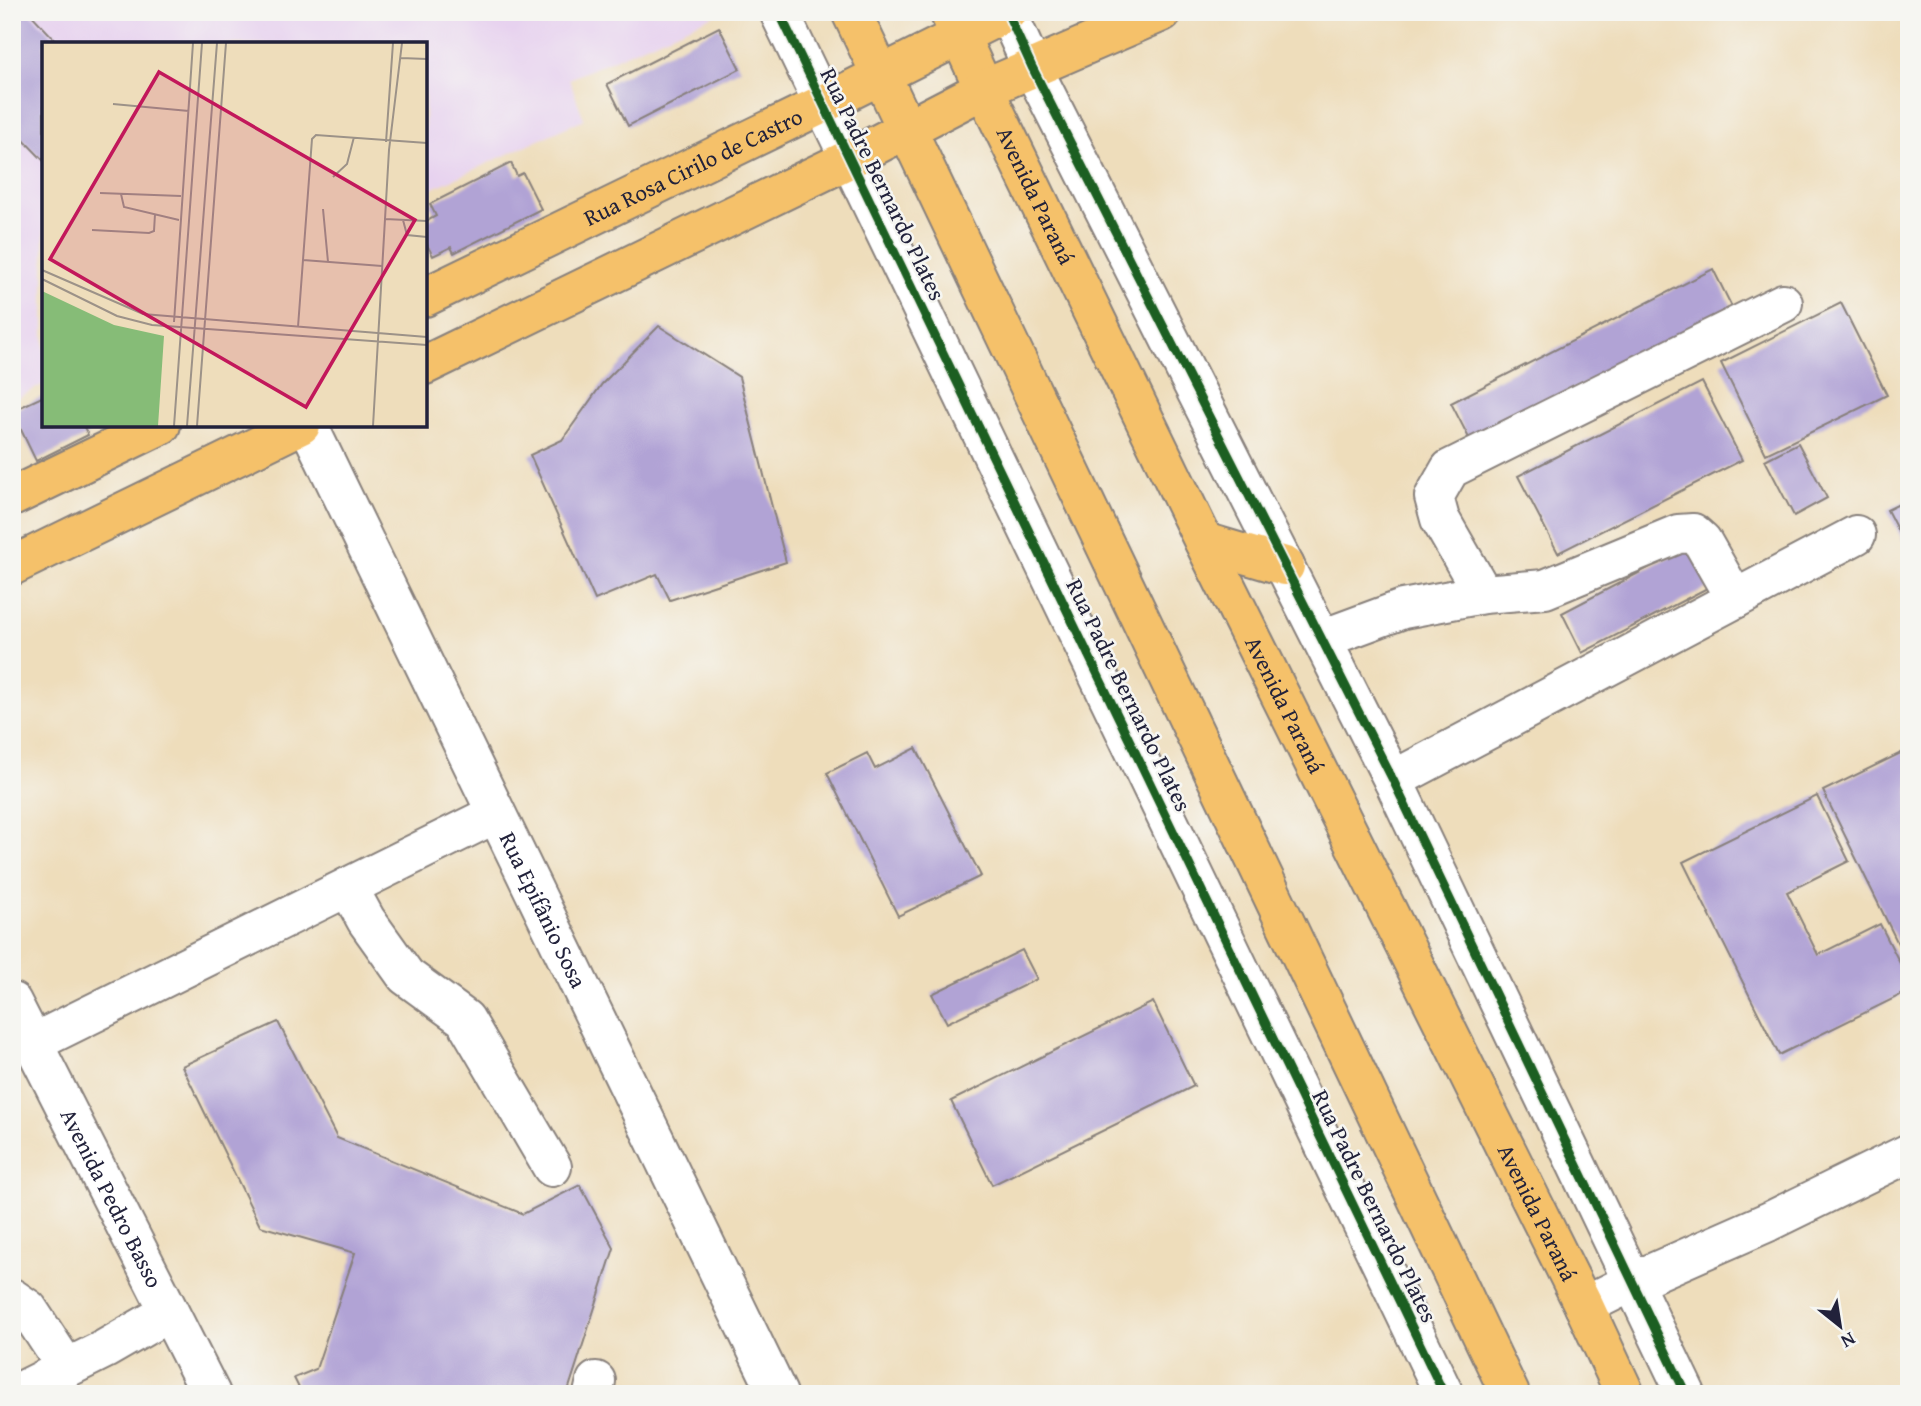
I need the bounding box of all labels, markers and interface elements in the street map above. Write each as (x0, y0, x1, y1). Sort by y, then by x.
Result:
inset map (42, 42, 427, 427)
street label: Rua Padre Bernardo Plates (813, 62, 954, 306)
street label: Rua Rosa Cirilo de Castro (578, 99, 808, 234)
street label: Avenida Paraná (989, 121, 1084, 270)
street label: Rua Padre Bernardo Plates (1059, 573, 1200, 817)
street label: Avenida Paraná (1237, 630, 1334, 779)
street label: Rua Epifânio Sosa (492, 826, 596, 993)
street label: Rua Padre Bernardo Plates (1305, 1084, 1446, 1328)
street label: Avenida Pedro Basso (53, 1102, 171, 1293)
street label: Avenida Paraná (1490, 1138, 1586, 1287)
north arrow (1806, 1290, 1876, 1360)
text: N (1836, 1325, 1861, 1356)

